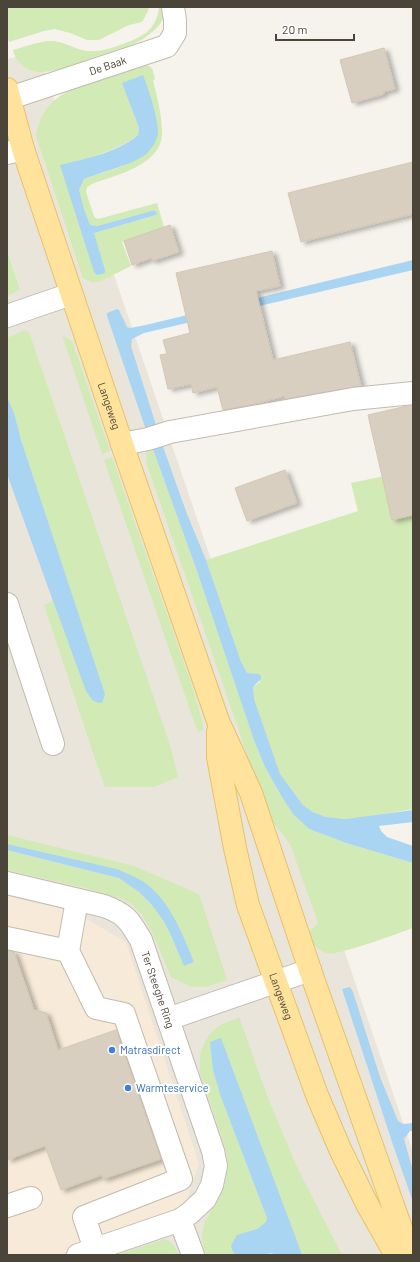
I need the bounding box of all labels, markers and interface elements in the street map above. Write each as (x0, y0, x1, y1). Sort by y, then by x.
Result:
scale bar (276, 16, 354, 42)
text: 20 m (282, 22, 308, 36)
street label: De Baak (87, 53, 128, 77)
street label: Langeweg (96, 380, 124, 431)
street label: Ter Steeghe Ring (139, 949, 178, 1030)
street label: Langeweg (267, 971, 296, 1021)
place label: Matrasdirect (120, 1043, 181, 1056)
marker: Matrasdirect (107, 1045, 117, 1055)
place label: Warmteservice (136, 1081, 209, 1094)
marker: Warmteservice (123, 1083, 133, 1093)

